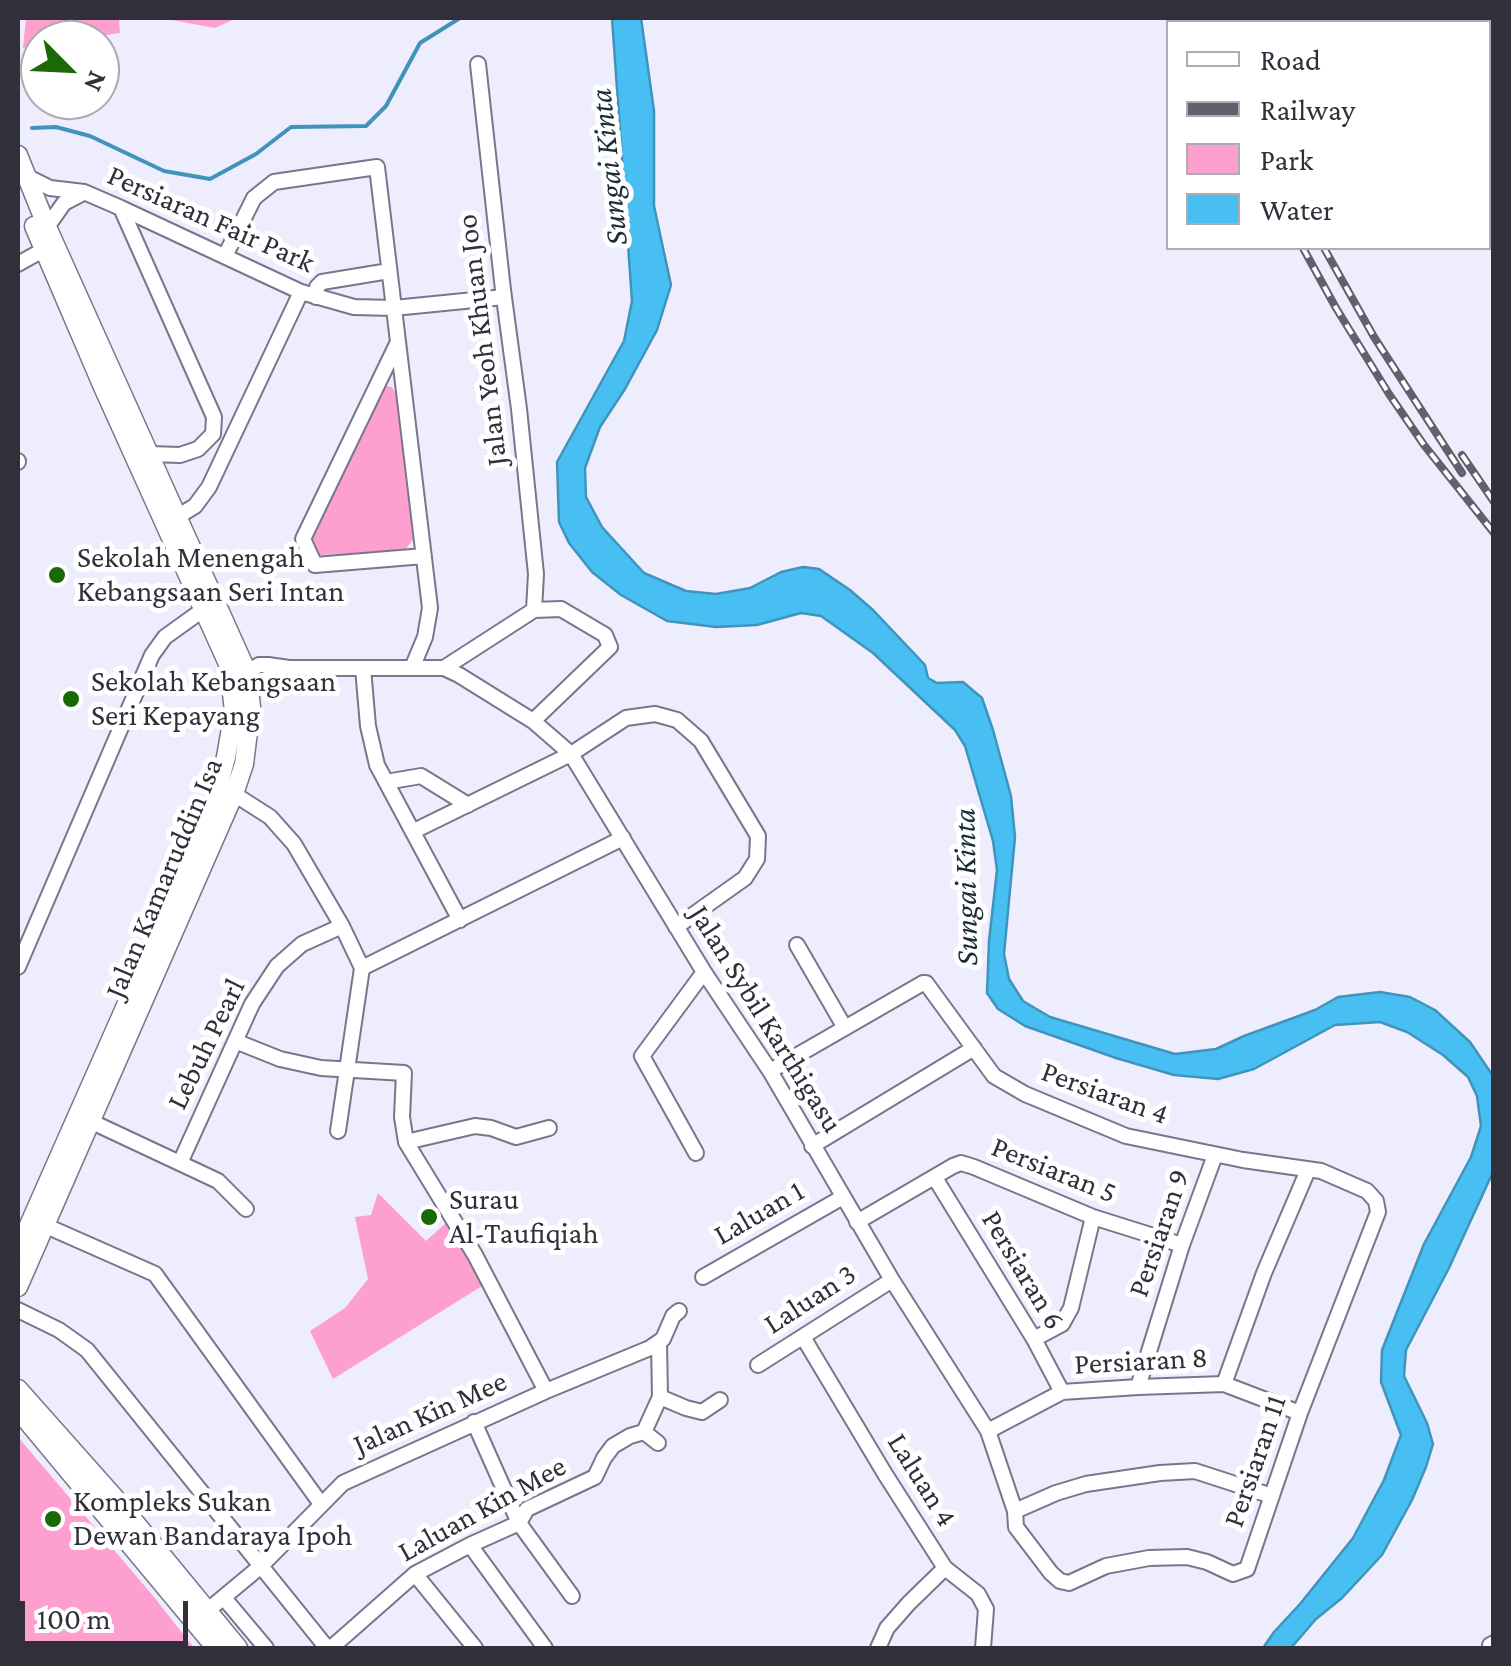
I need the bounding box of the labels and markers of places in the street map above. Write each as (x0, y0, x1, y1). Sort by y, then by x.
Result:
place label: Sekolah Menengah Kebangsaan Seri Intan (77, 540, 344, 610)
marker: Sekolah Menengah Kebangsaan Seri Intan (46, 564, 68, 586)
place label: Sekolah Kebangsaan Seri Kepayang (91, 664, 336, 734)
marker: Sekolah Kebangsaan Seri Kepayang (60, 688, 82, 710)
place label: Surau Al-Taufiqiah (449, 1182, 599, 1252)
marker: Surau Al-Taufiqiah (418, 1206, 440, 1228)
place label: Kompleks Sukan Dewan Bandaraya Ipoh (73, 1484, 352, 1554)
marker: Kompleks Sukan Dewan Bandaraya Ipoh (42, 1508, 64, 1530)

